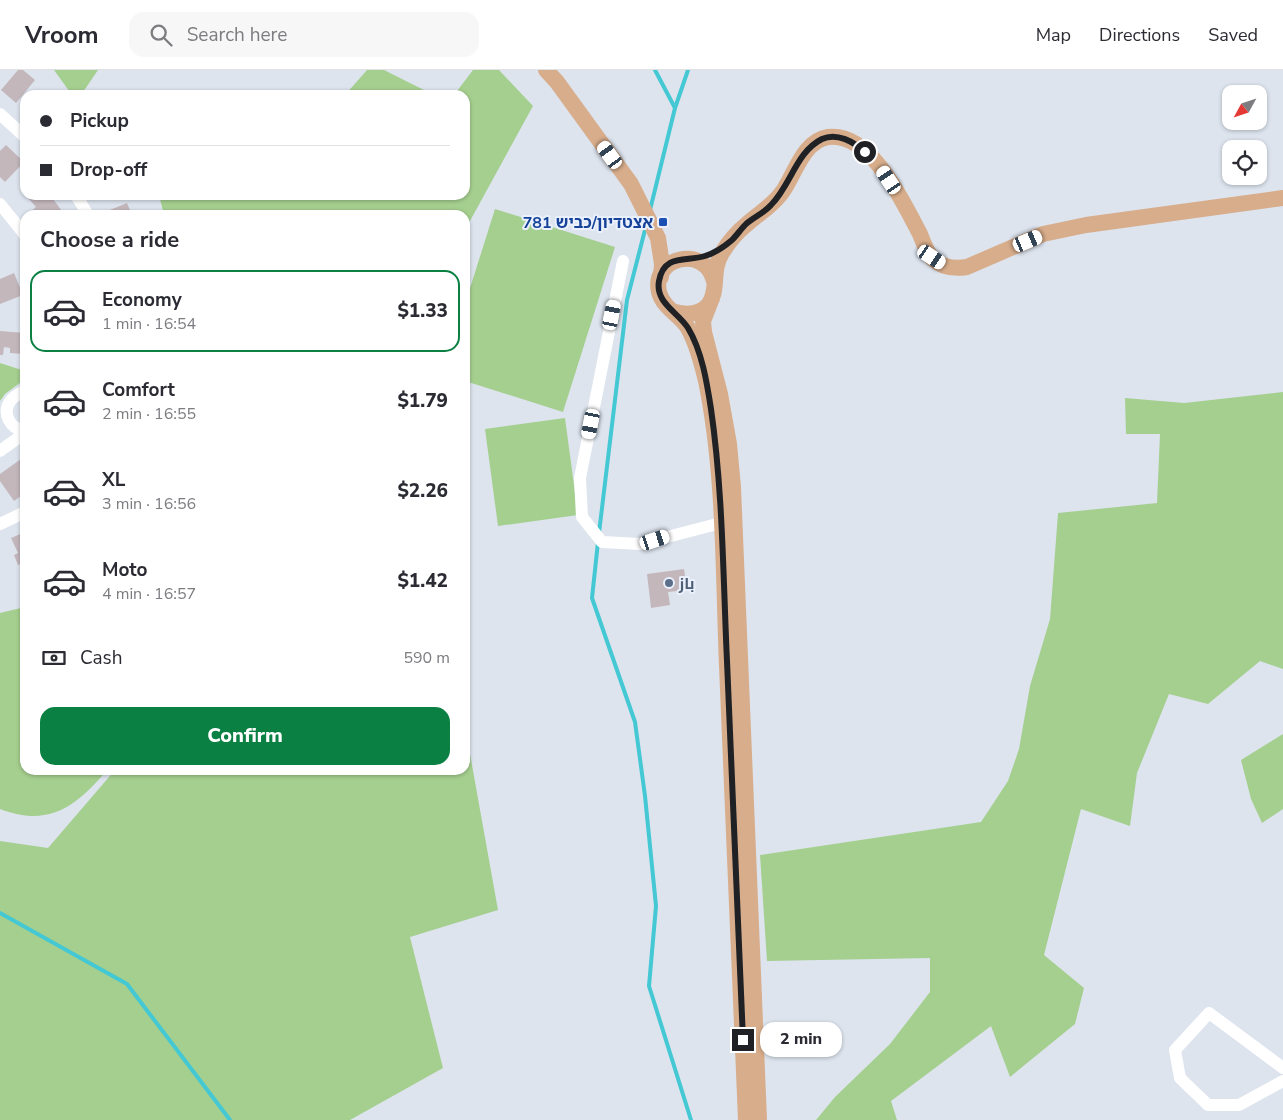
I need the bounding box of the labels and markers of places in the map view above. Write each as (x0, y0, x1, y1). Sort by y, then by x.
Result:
place label: אצטדיון/כביש 781 (523, 212, 653, 234)
marker: אצטדיון/כביש 781 (657, 216, 669, 228)
place label: باز (678, 573, 695, 595)
marker: باز (663, 577, 675, 589)

